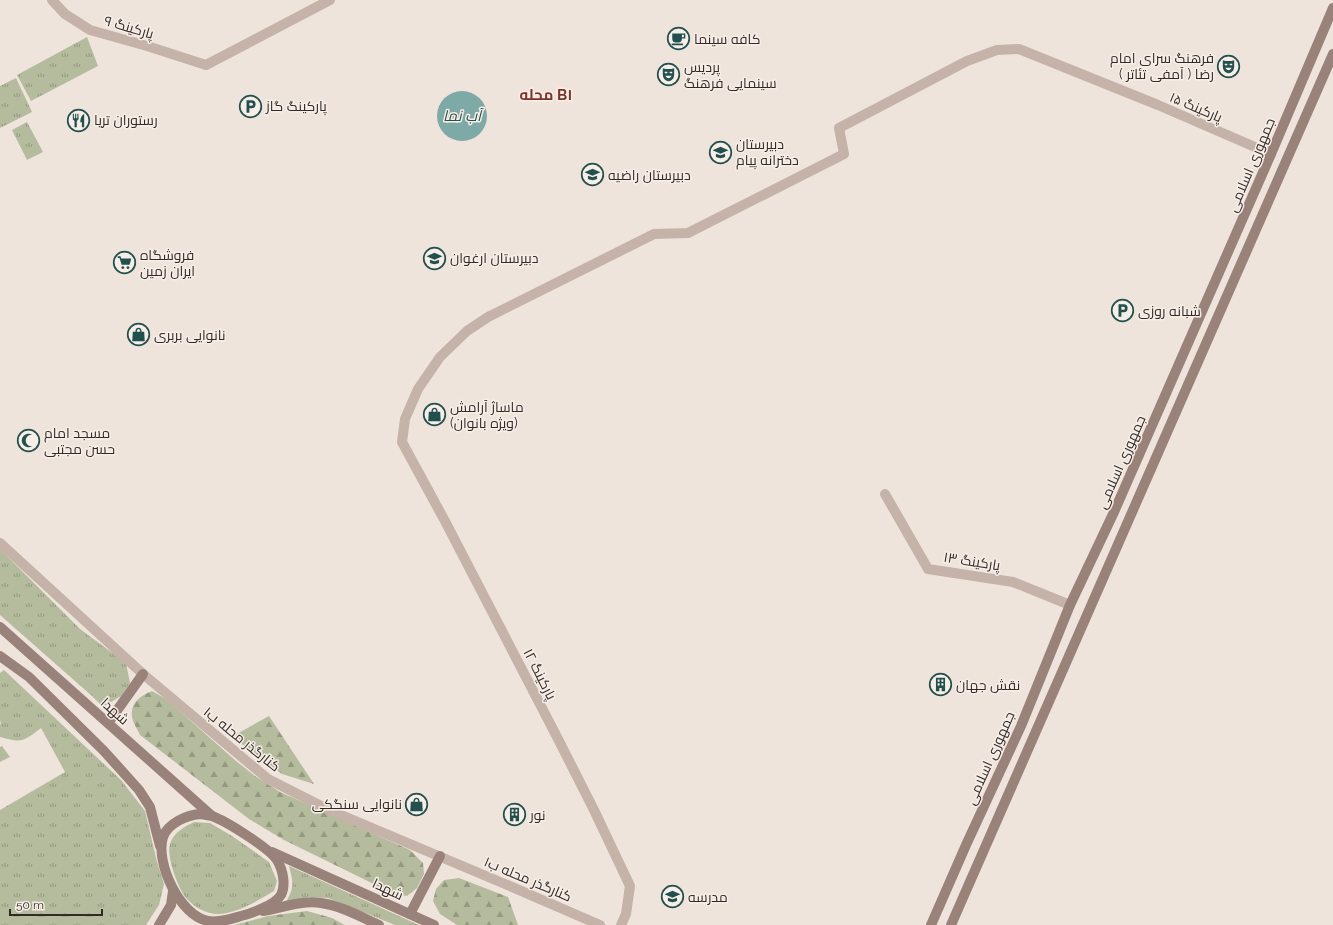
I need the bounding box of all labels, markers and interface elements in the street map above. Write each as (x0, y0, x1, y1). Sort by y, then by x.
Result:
street label: پارکینگ ۹ (102, 12, 156, 44)
cafe icon: کافه سینما (666, 26, 692, 52)
place label: کافه سینما (694, 31, 760, 47)
place label: فرهنگ سرای امام رضا ( آمفی تئاتر ) (1110, 50, 1214, 82)
theatre icon: فرهنگ سرای امام رضا ( آمفی تئاتر ) (1216, 53, 1242, 79)
place label: پردیس سینمایی فرهنگ (684, 59, 776, 91)
theatre icon: پردیس سینمایی فرهنگ (656, 62, 682, 88)
district label: محله B۱ (520, 86, 572, 104)
street label: پارکینگ ۱۵ (1167, 89, 1225, 127)
parking icon: پارکینگ گاز (238, 93, 264, 119)
place label: پارکینگ گاز (265, 98, 327, 116)
restaurant icon: رستوران تریا (66, 107, 92, 133)
water label: آب نما (443, 107, 484, 125)
place label: رستوران تریا (94, 112, 158, 128)
street label: جمهوری اسلامی (1224, 116, 1278, 214)
place label: دبیرستان دخترانه پیام (736, 136, 799, 170)
school or university icon: دبیرستان دخترانه پیام (708, 139, 734, 165)
school or university icon: دبیرستان راضیه (580, 162, 606, 188)
place label: دبیرستان راضیه (608, 167, 691, 183)
school or university icon: دبیرستان ارغوان (422, 245, 448, 271)
place label: فروشگاه ایران زمین (140, 247, 195, 279)
supermarket icon: فروشگاه ایران زمین (112, 250, 138, 276)
place label: دبیرستان ارغوان (450, 250, 538, 266)
parking icon: شبانه روزی (1110, 298, 1136, 324)
place label: شبانه روزی (1138, 303, 1201, 319)
shop icon: نانوایی بربری (126, 322, 152, 348)
place label: نانوایی بربری (154, 327, 226, 343)
place label: ماساژ آرامش (ویژه بانوان) (450, 399, 524, 431)
shop icon: ماساژ آرامش (ویژه بانوان) (422, 402, 448, 428)
street label: جمهوری اسلامی (1093, 413, 1149, 511)
place label: مسجد امام حسن مجتبی (44, 425, 115, 457)
mosque icon: مسجد امام حسن مجتبی (16, 428, 42, 454)
street label: پارکینگ ۱۳ (942, 549, 1002, 575)
street label: پارکینگ ۱۲ (519, 646, 560, 703)
building icon: نقش جهان (927, 672, 953, 698)
place label: نقش جهان (956, 677, 1020, 693)
street label: شهدا (98, 694, 132, 728)
street label: کنارگذر محله ب۱ (201, 703, 283, 775)
street label: جمهوری اسلامی (962, 709, 1018, 807)
shop icon: نانوایی سنگکی (404, 791, 430, 817)
place label: نانوایی سنگکی (312, 796, 402, 812)
building icon: نور (501, 802, 527, 828)
place label: نور (529, 807, 546, 823)
street label: کنارگذر محله ب۱ (482, 853, 574, 905)
street label: شهدا (370, 875, 406, 903)
school or university icon: مدرسه (659, 884, 685, 910)
place label: مدرسه (688, 889, 728, 905)
scale bar (10, 891, 102, 917)
text: 50 m (16, 898, 44, 912)

